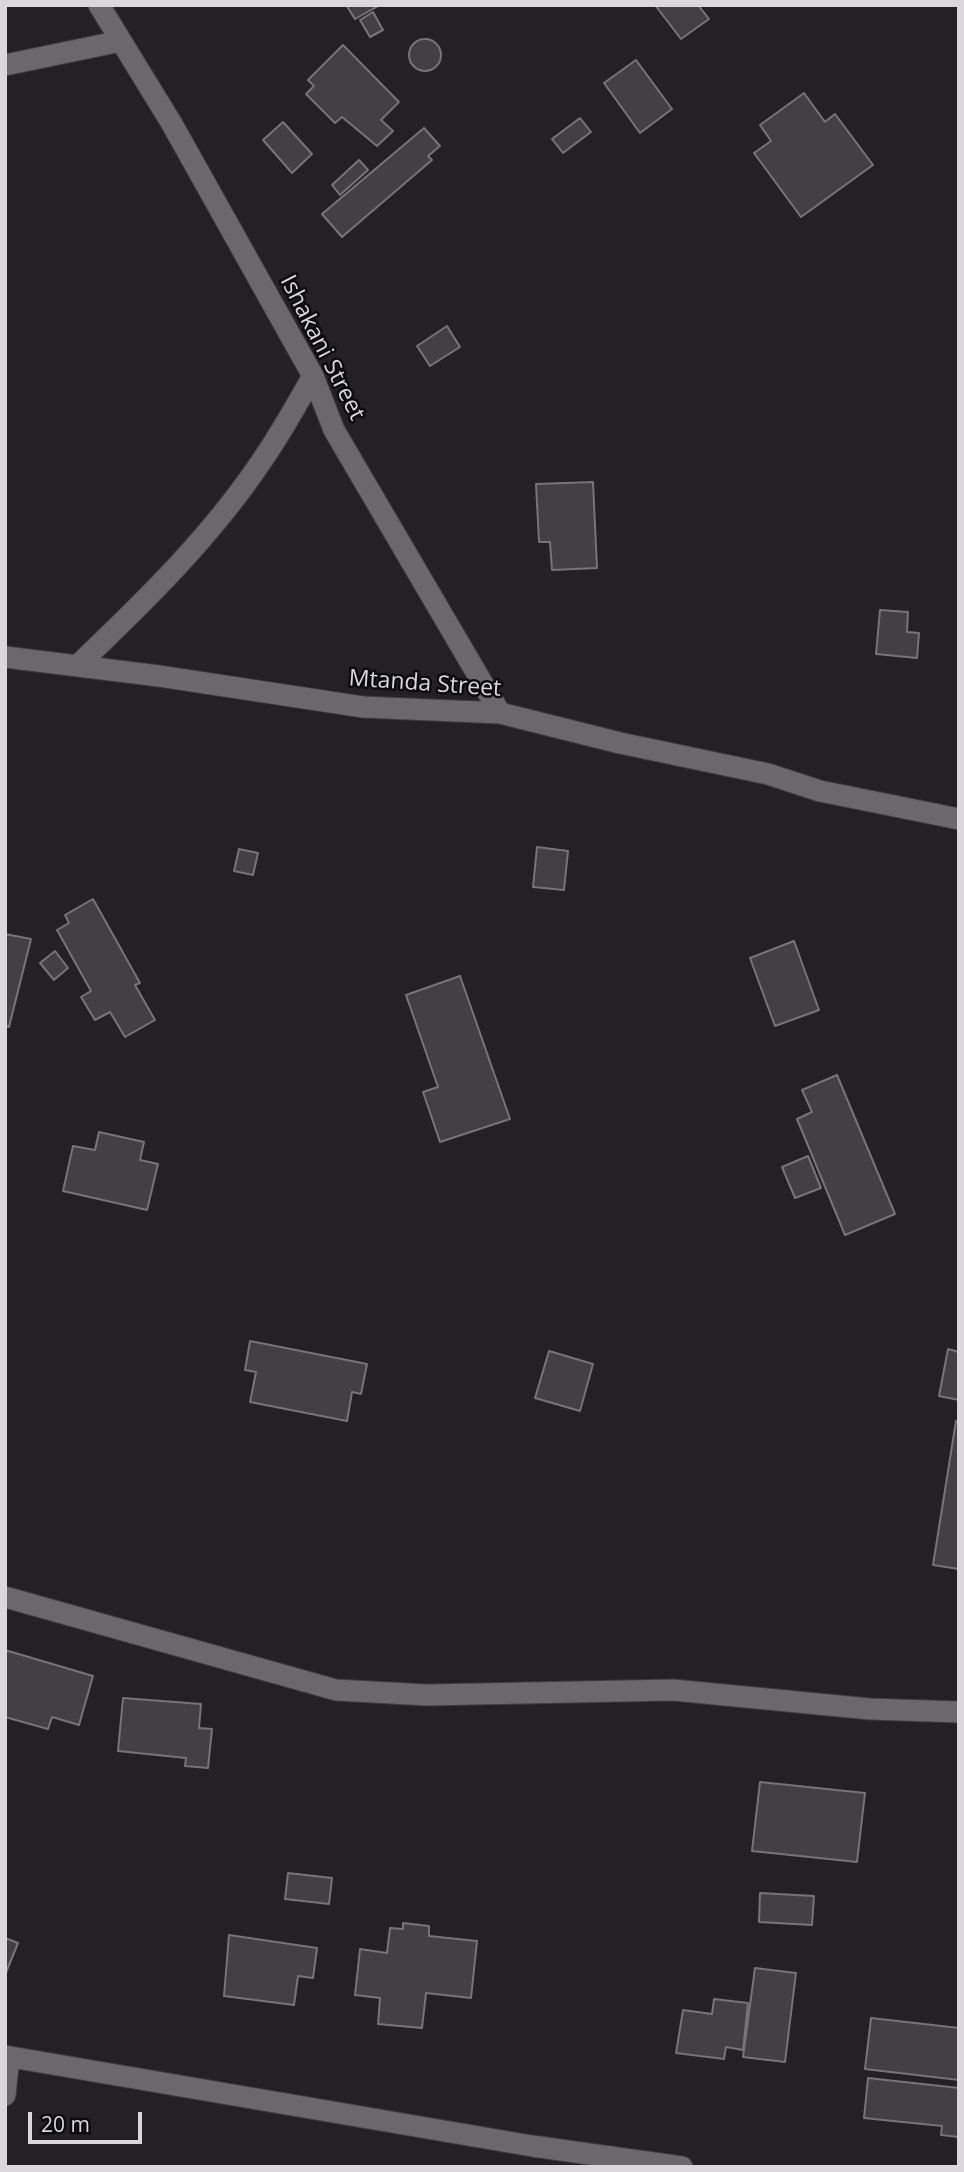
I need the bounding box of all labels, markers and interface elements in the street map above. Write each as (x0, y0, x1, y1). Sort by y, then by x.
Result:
street label: Ishakani Street (274, 271, 370, 425)
street label: Mtanda Street (348, 665, 502, 703)
scale bar (32, 2098, 145, 2142)
text: 20 m (41, 2110, 90, 2138)

